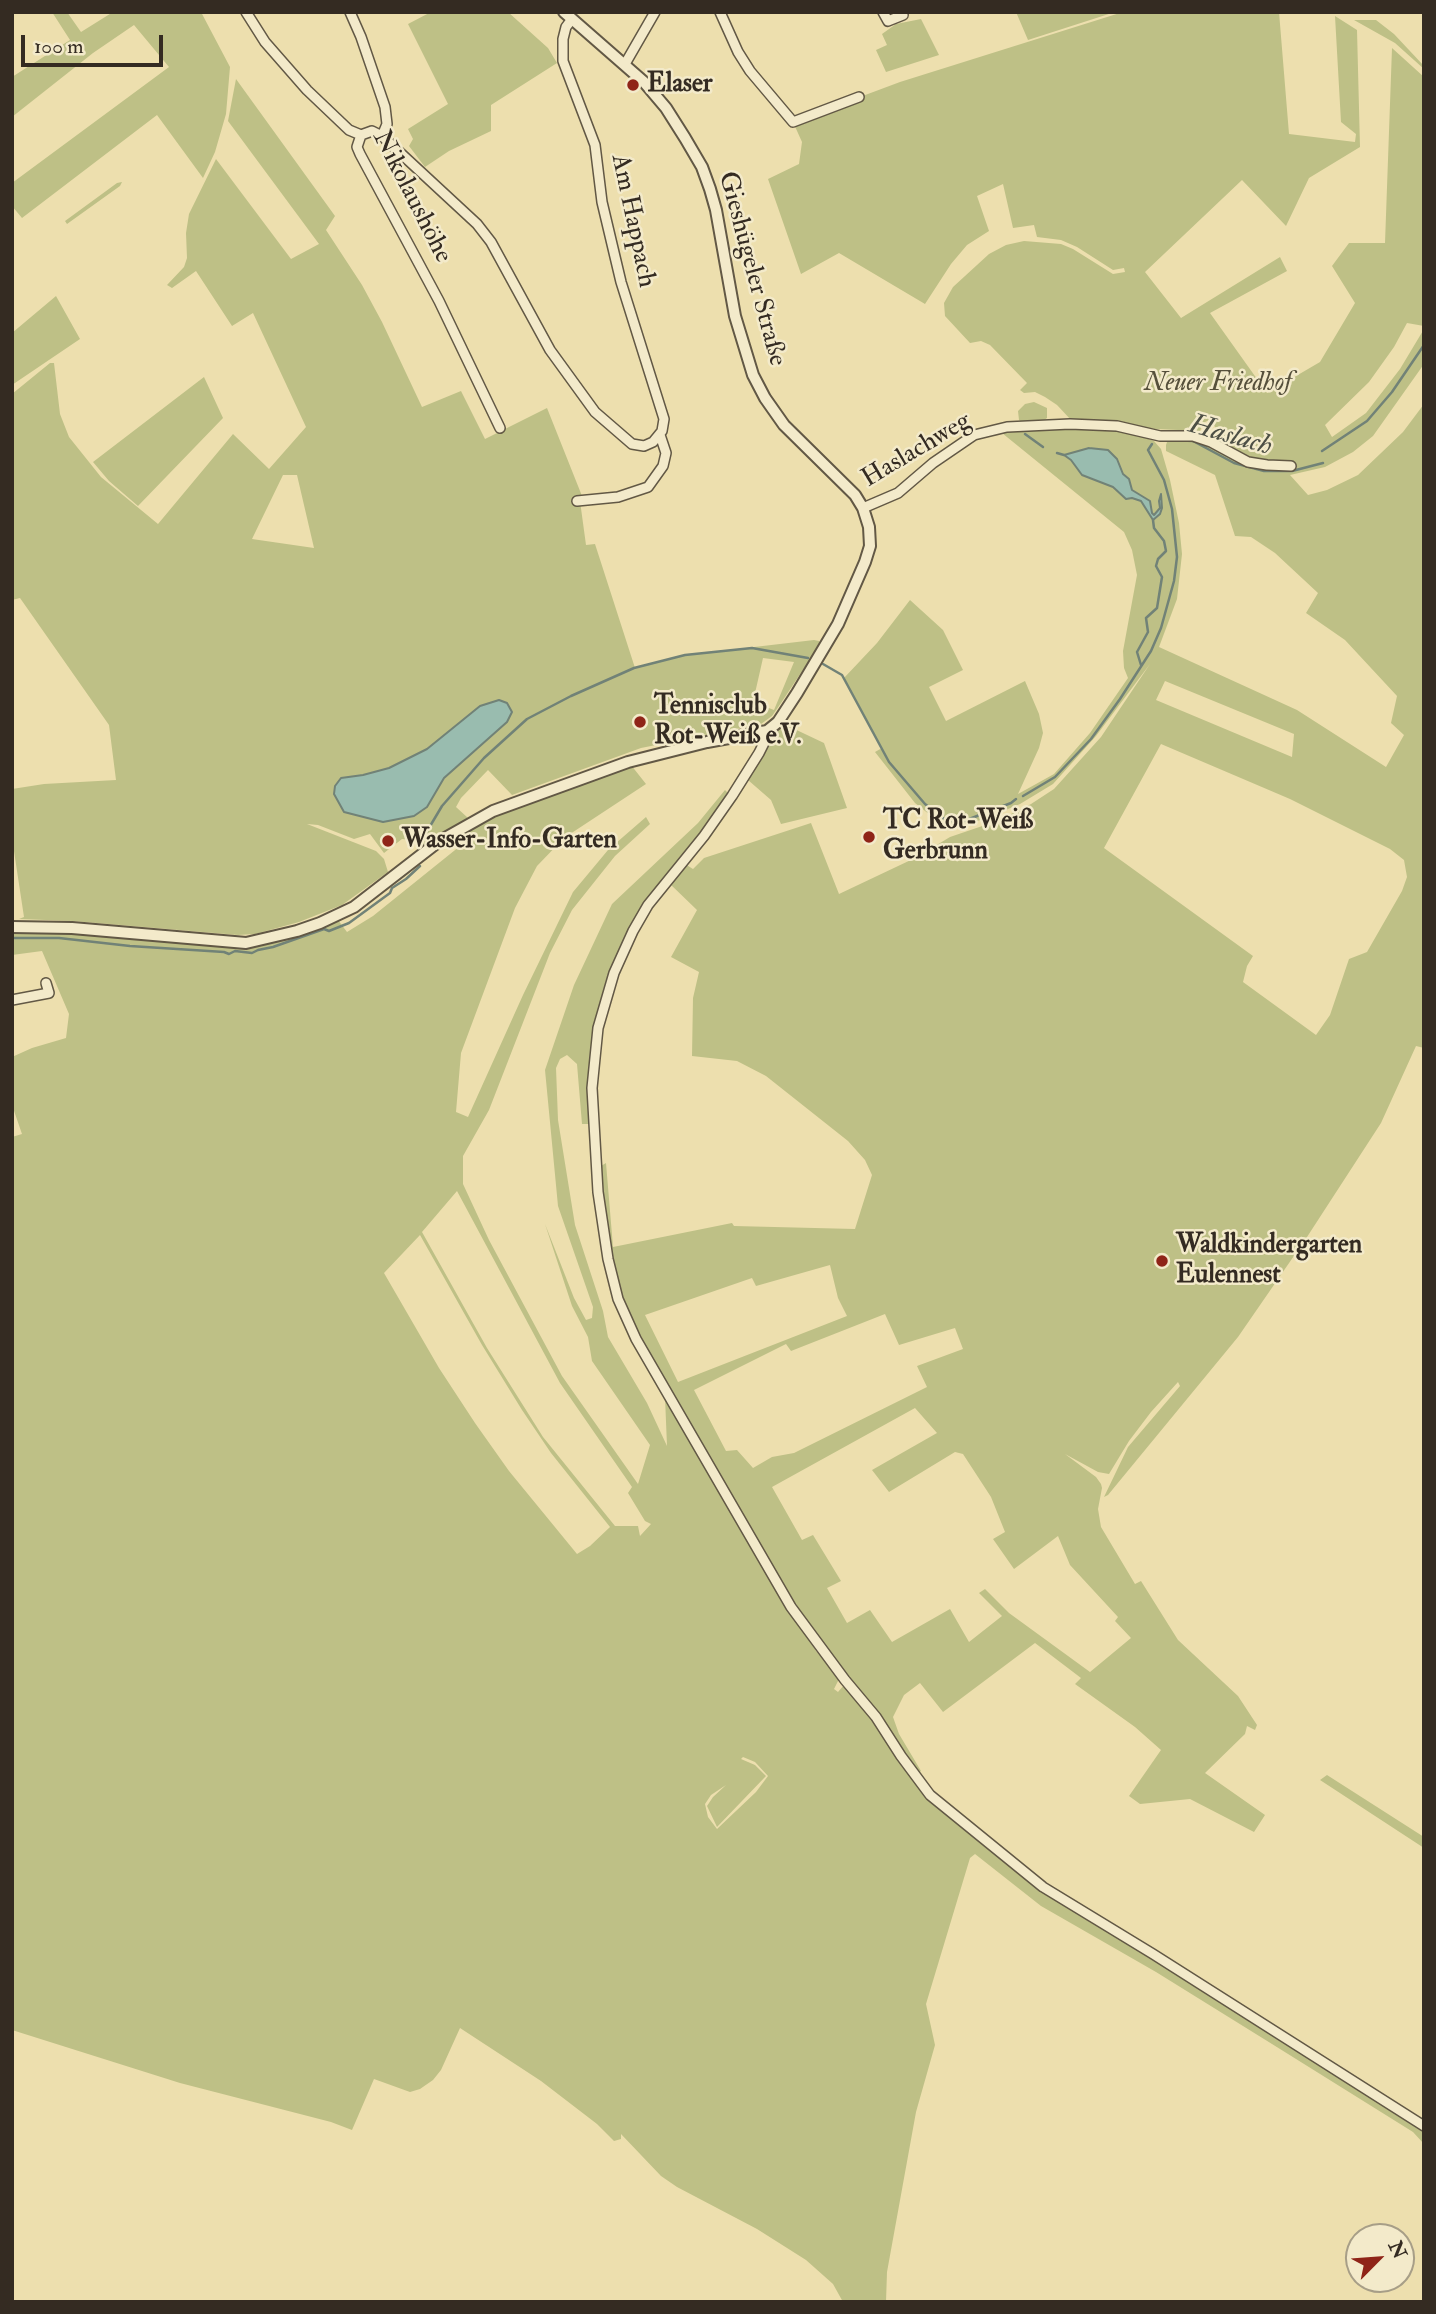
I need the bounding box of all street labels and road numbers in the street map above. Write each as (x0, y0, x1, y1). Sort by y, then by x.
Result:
street label: Nikolaushöhe (364, 126, 458, 268)
street label: Am Happach (603, 152, 661, 290)
street label: Gieshügeler Straße (710, 169, 792, 369)
street label: Haslachweg (857, 406, 977, 496)

